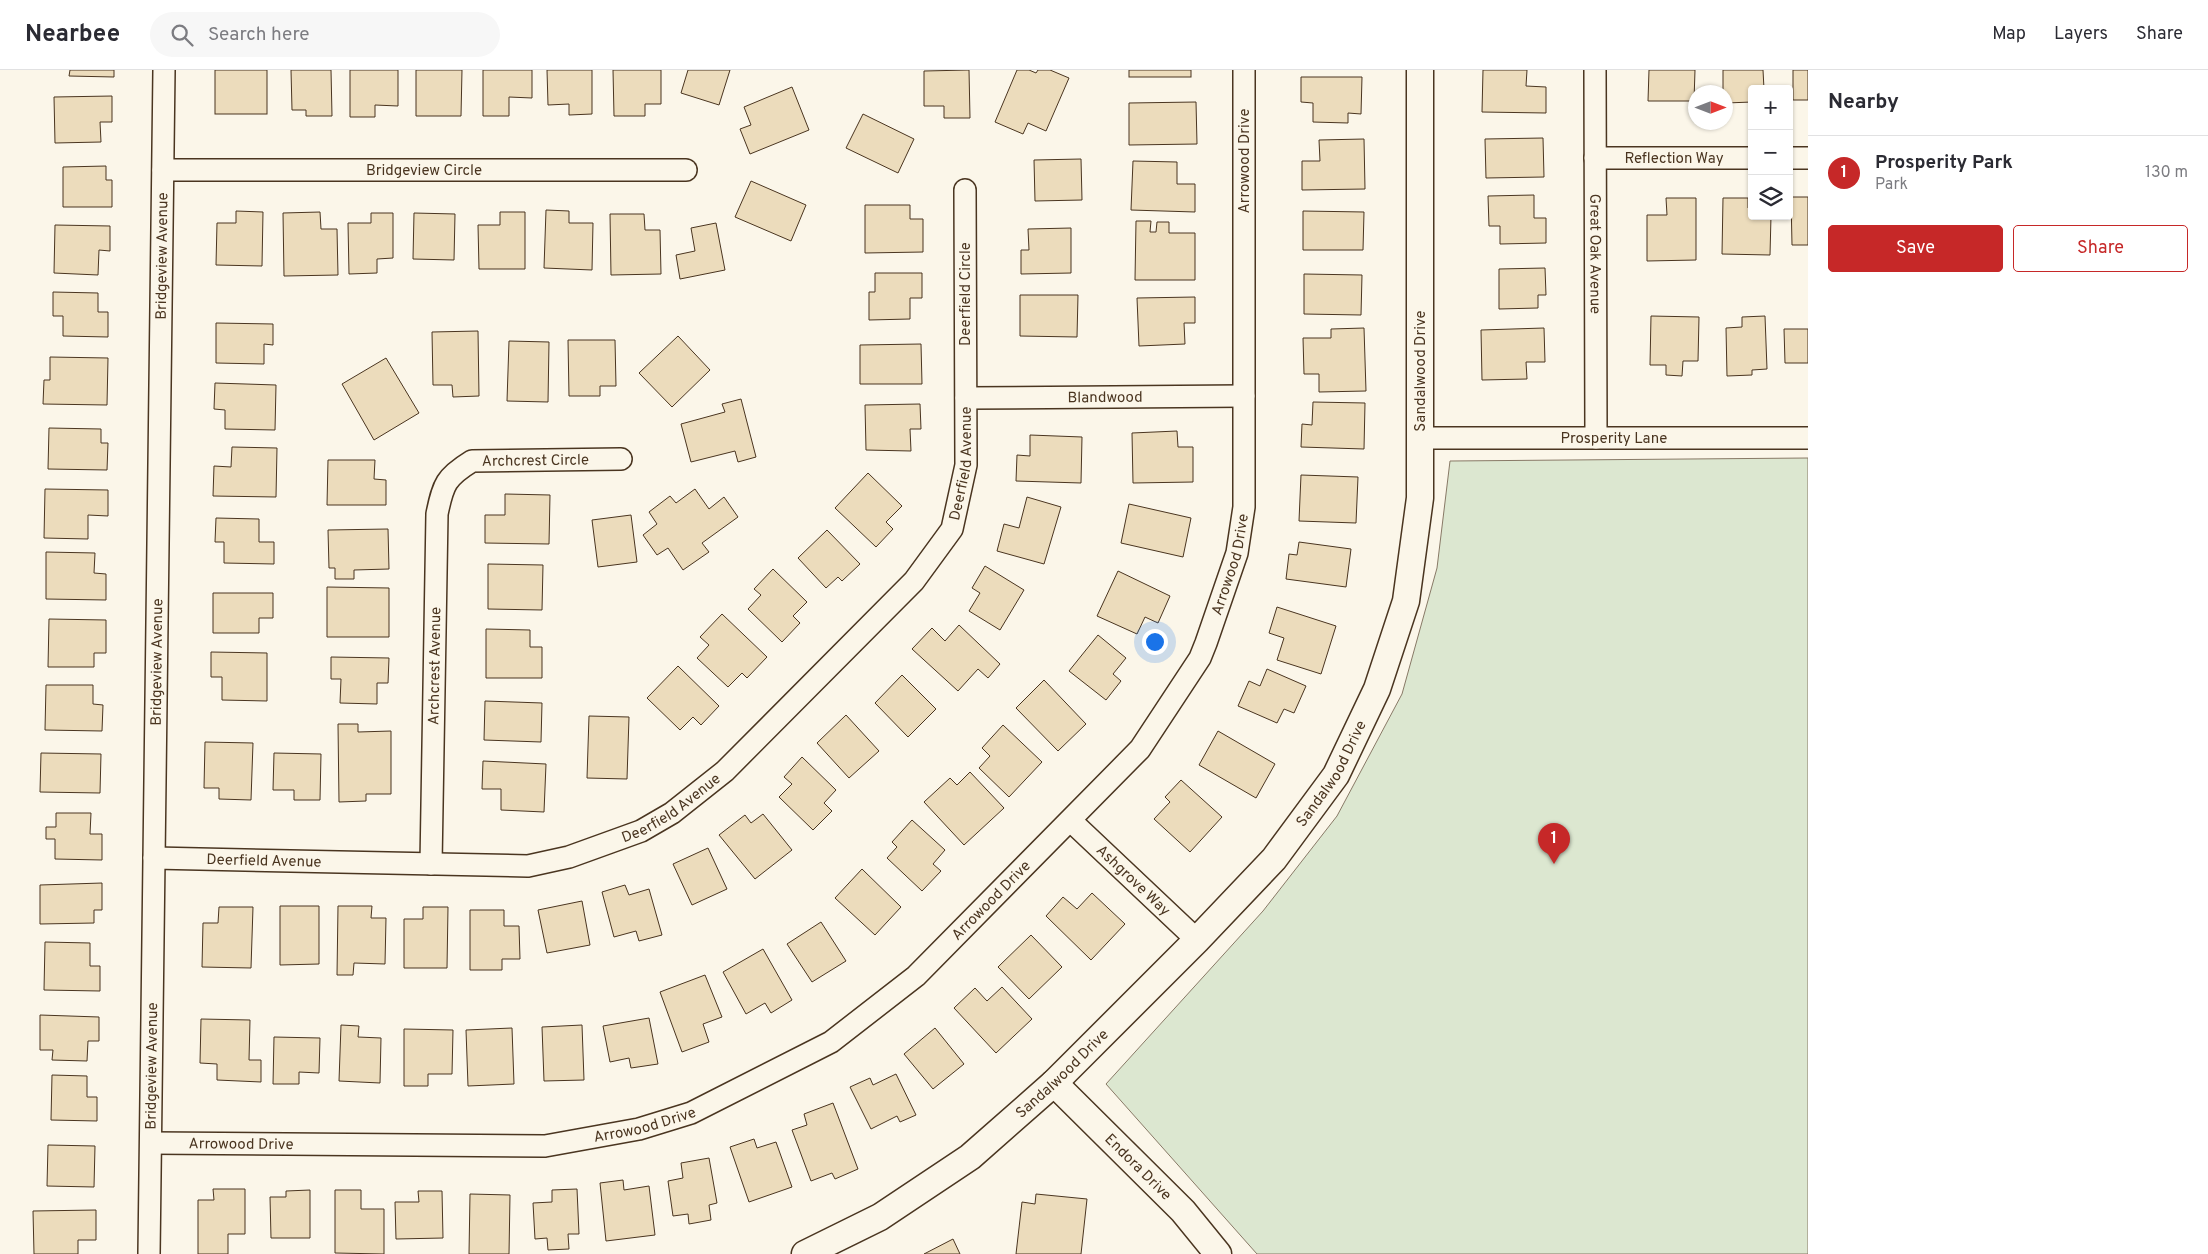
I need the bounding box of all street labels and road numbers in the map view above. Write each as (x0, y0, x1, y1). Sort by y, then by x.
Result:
street label: Arrowood Drive (1236, 109, 1255, 213)
street label: Reflection Way (1624, 150, 1724, 169)
street label: Bridgeview Circle (366, 162, 482, 181)
street label: Bridgeview Avenue (153, 192, 173, 320)
street label: Great Oak Avenue (1584, 194, 1604, 314)
street label: Deerfield Circle (957, 242, 976, 346)
street label: Sandalwood Drive (1412, 310, 1431, 432)
street label: Blandwood (1067, 389, 1143, 408)
street label: Deerfield Avenue (946, 406, 977, 523)
street label: Prosperity Lane (1561, 430, 1667, 449)
street label: Archcrest Circle (482, 451, 589, 472)
street label: Arrowood Drive (1208, 513, 1254, 618)
street label: Bridgeview Avenue (148, 598, 168, 726)
street label: Archcrest Avenue (425, 607, 446, 725)
street label: Sandalwood Drive (1293, 718, 1372, 831)
street label: Deerfield Avenue (619, 770, 725, 848)
street label: Ashgrove Way (1091, 842, 1174, 921)
street label: Deerfield Avenue (206, 851, 322, 873)
street label: Arrowood Drive (948, 857, 1035, 945)
street label: Bridgeview Avenue (143, 1002, 163, 1130)
street label: Sandalwood Drive (1012, 1026, 1113, 1123)
street label: Arrowood Drive (592, 1104, 700, 1148)
street label: Endora Drive (1100, 1131, 1175, 1205)
street label: Arrowood Drive (188, 1135, 294, 1155)

